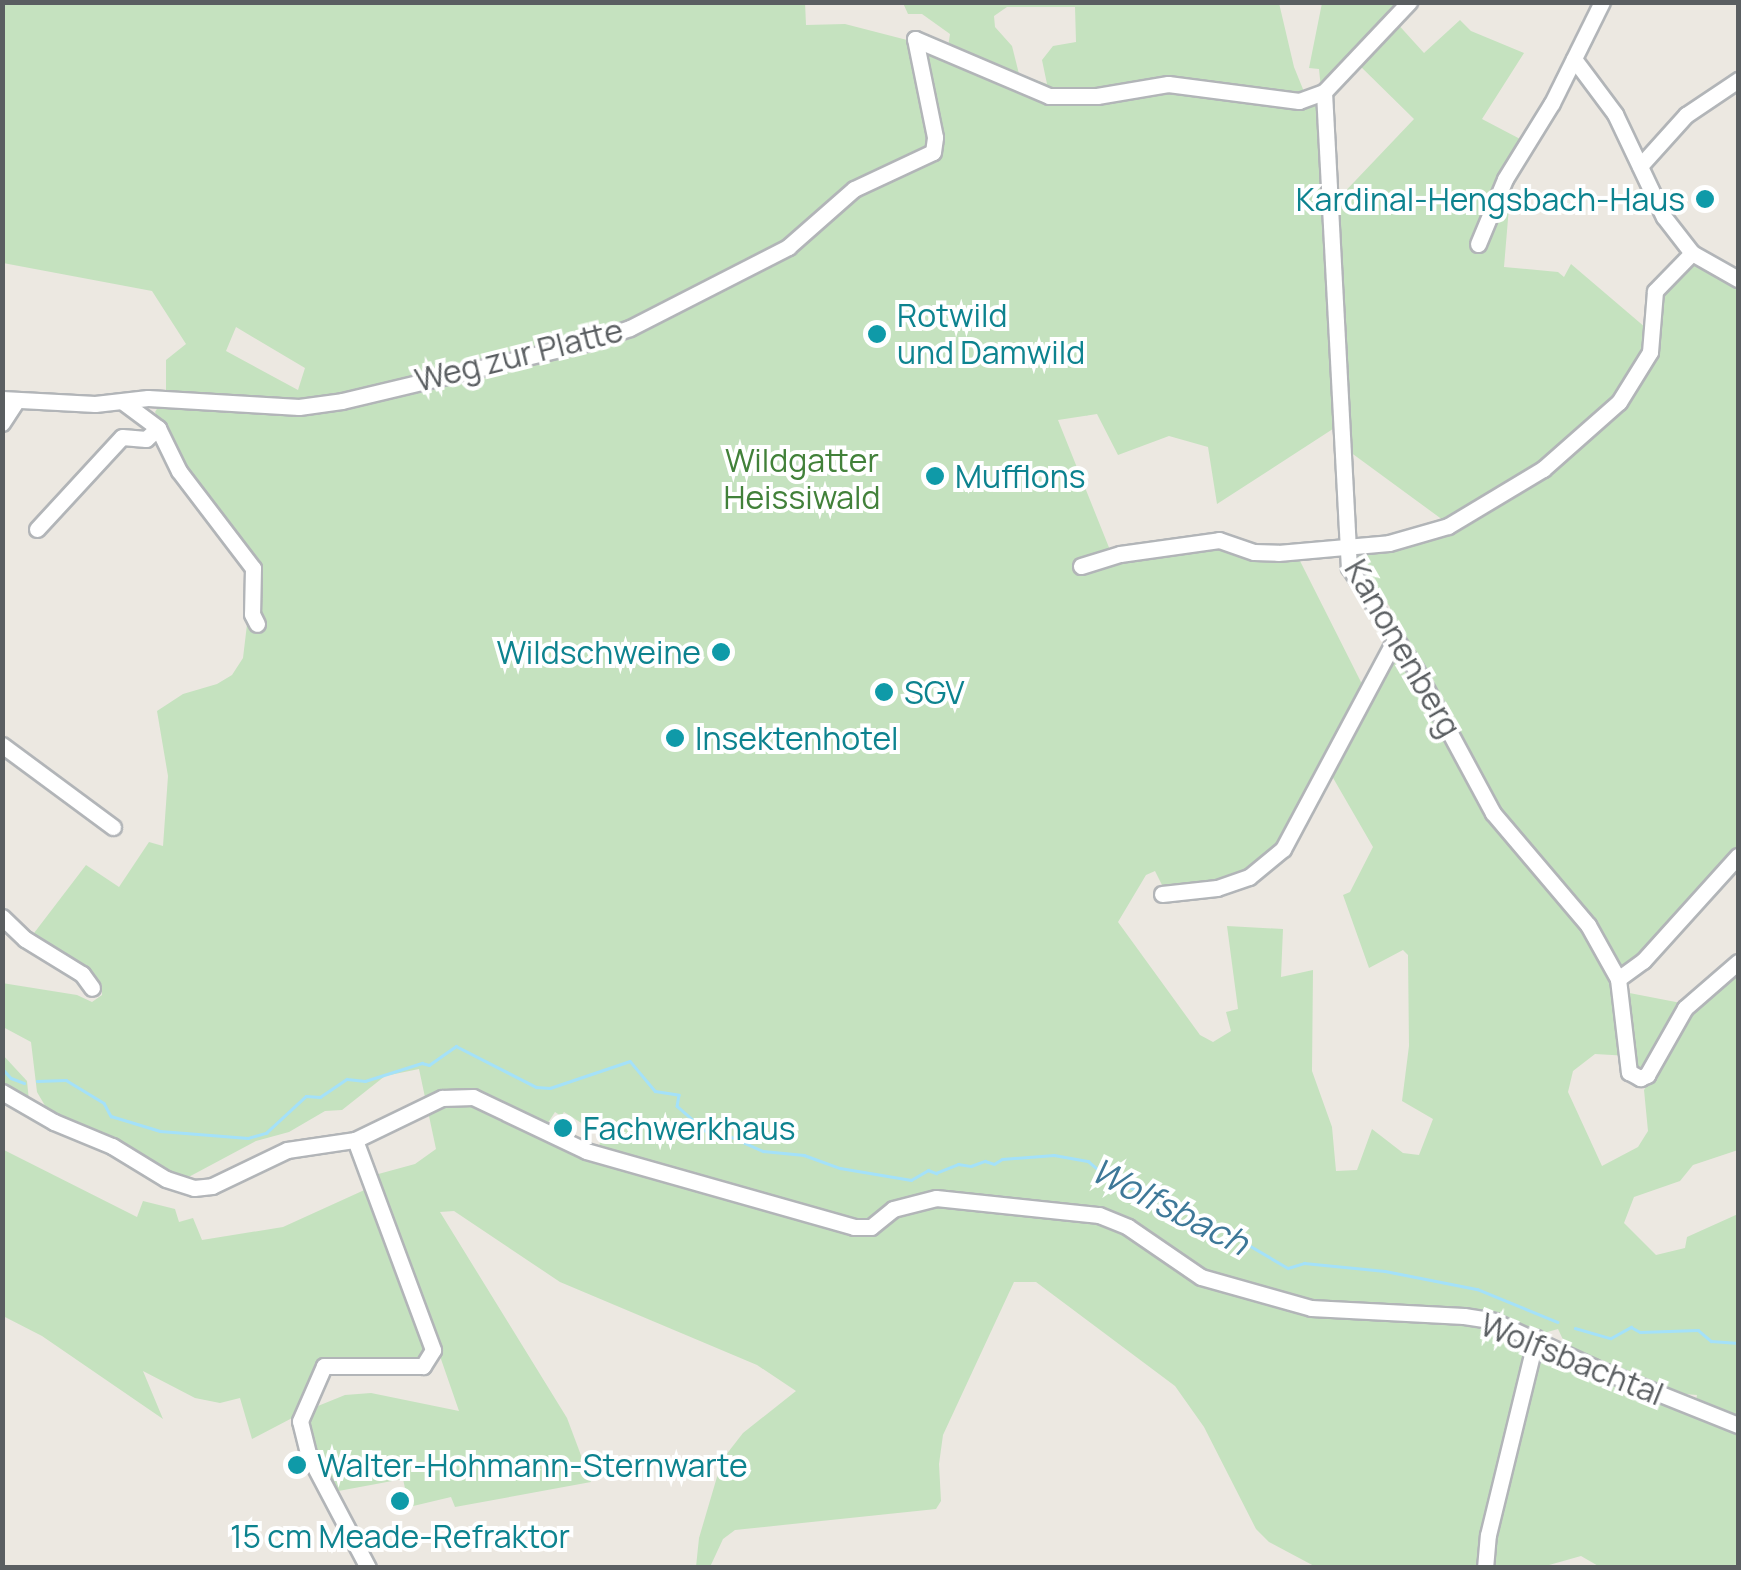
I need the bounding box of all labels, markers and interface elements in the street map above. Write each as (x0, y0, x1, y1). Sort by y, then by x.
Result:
place label: Kardinal-Hengsbach-Haus (1296, 180, 1685, 218)
marker: Kardinal-Hengsbach-Haus (1694, 188, 1716, 210)
place label: Rotwild und Damwild (897, 297, 1085, 372)
street label: Weg zur Platte (411, 311, 627, 399)
marker: Rotwild und Damwild (866, 323, 888, 345)
park label: Wildgatter Heissiwald (724, 442, 880, 517)
place label: Mufflons (955, 457, 1085, 495)
marker: Mufflons (924, 465, 946, 487)
street label: Kanonenberg (1337, 553, 1469, 743)
place label: Wildschweine (497, 633, 701, 671)
marker: Wildschweine (710, 641, 732, 663)
place label: SGV (904, 673, 965, 711)
marker: SGV (873, 681, 895, 703)
place label: Insektenhotel (695, 719, 899, 757)
marker: Insektenhotel (664, 727, 686, 749)
place label: Fachwerkhaus (583, 1109, 796, 1147)
marker: Fachwerkhaus (552, 1117, 574, 1139)
water label: Wolfsbach (1084, 1149, 1256, 1263)
street label: Wolfsbachtal (1475, 1305, 1669, 1413)
place label: Walter-Hohmann-Sternwarte (317, 1446, 748, 1484)
marker: Walter-Hohmann-Sternwarte (286, 1454, 308, 1476)
marker: 15 cm Meade-Refraktor (389, 1490, 411, 1512)
place label: 15 cm Meade-Refraktor (230, 1517, 570, 1555)

